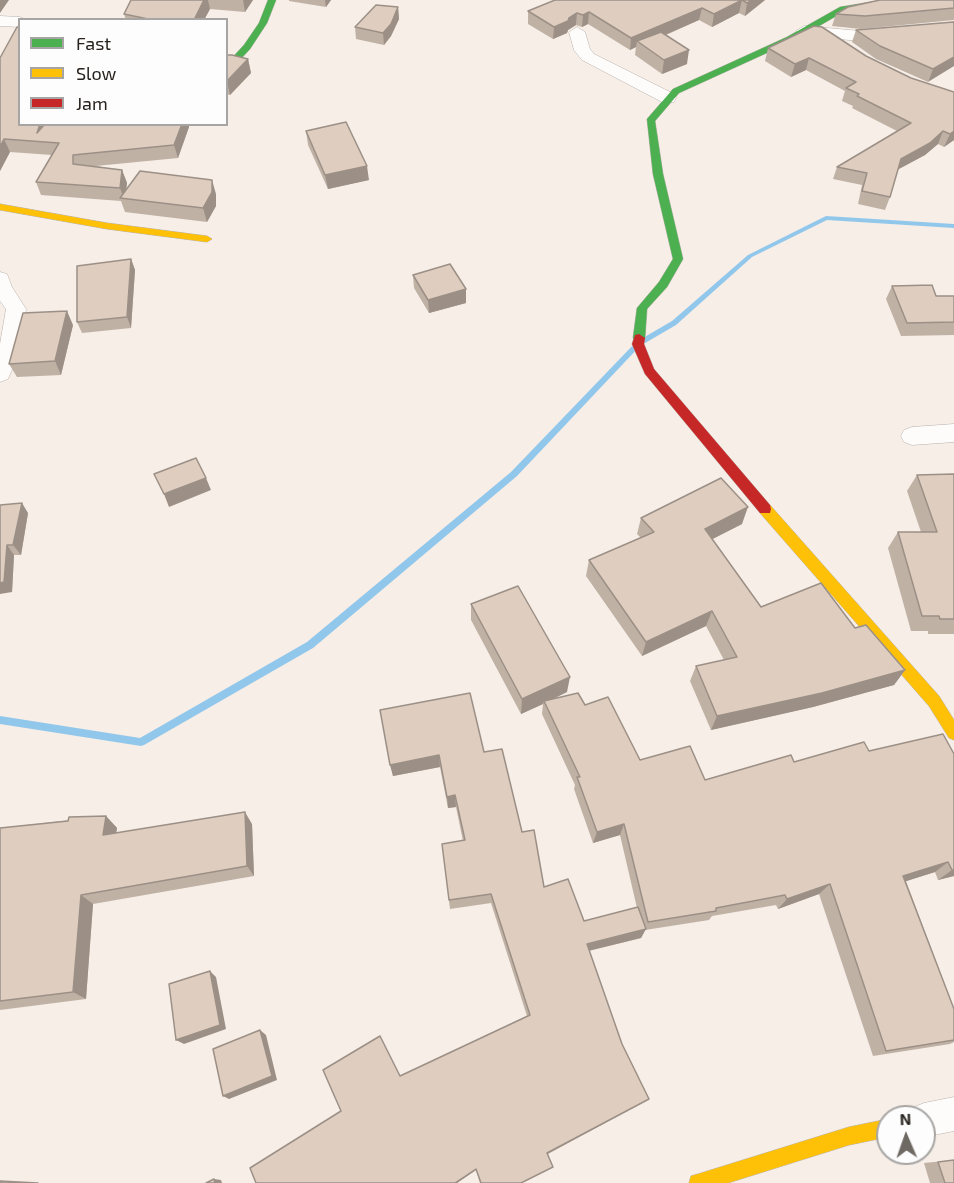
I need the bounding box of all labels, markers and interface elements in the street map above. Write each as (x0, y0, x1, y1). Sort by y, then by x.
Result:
legend (18, 18, 228, 126)
text: Fast (76, 32, 111, 54)
text: Slow (76, 62, 116, 84)
text: Jam (76, 92, 108, 114)
north arrow (876, 1105, 936, 1165)
text: N (899, 1109, 912, 1128)

